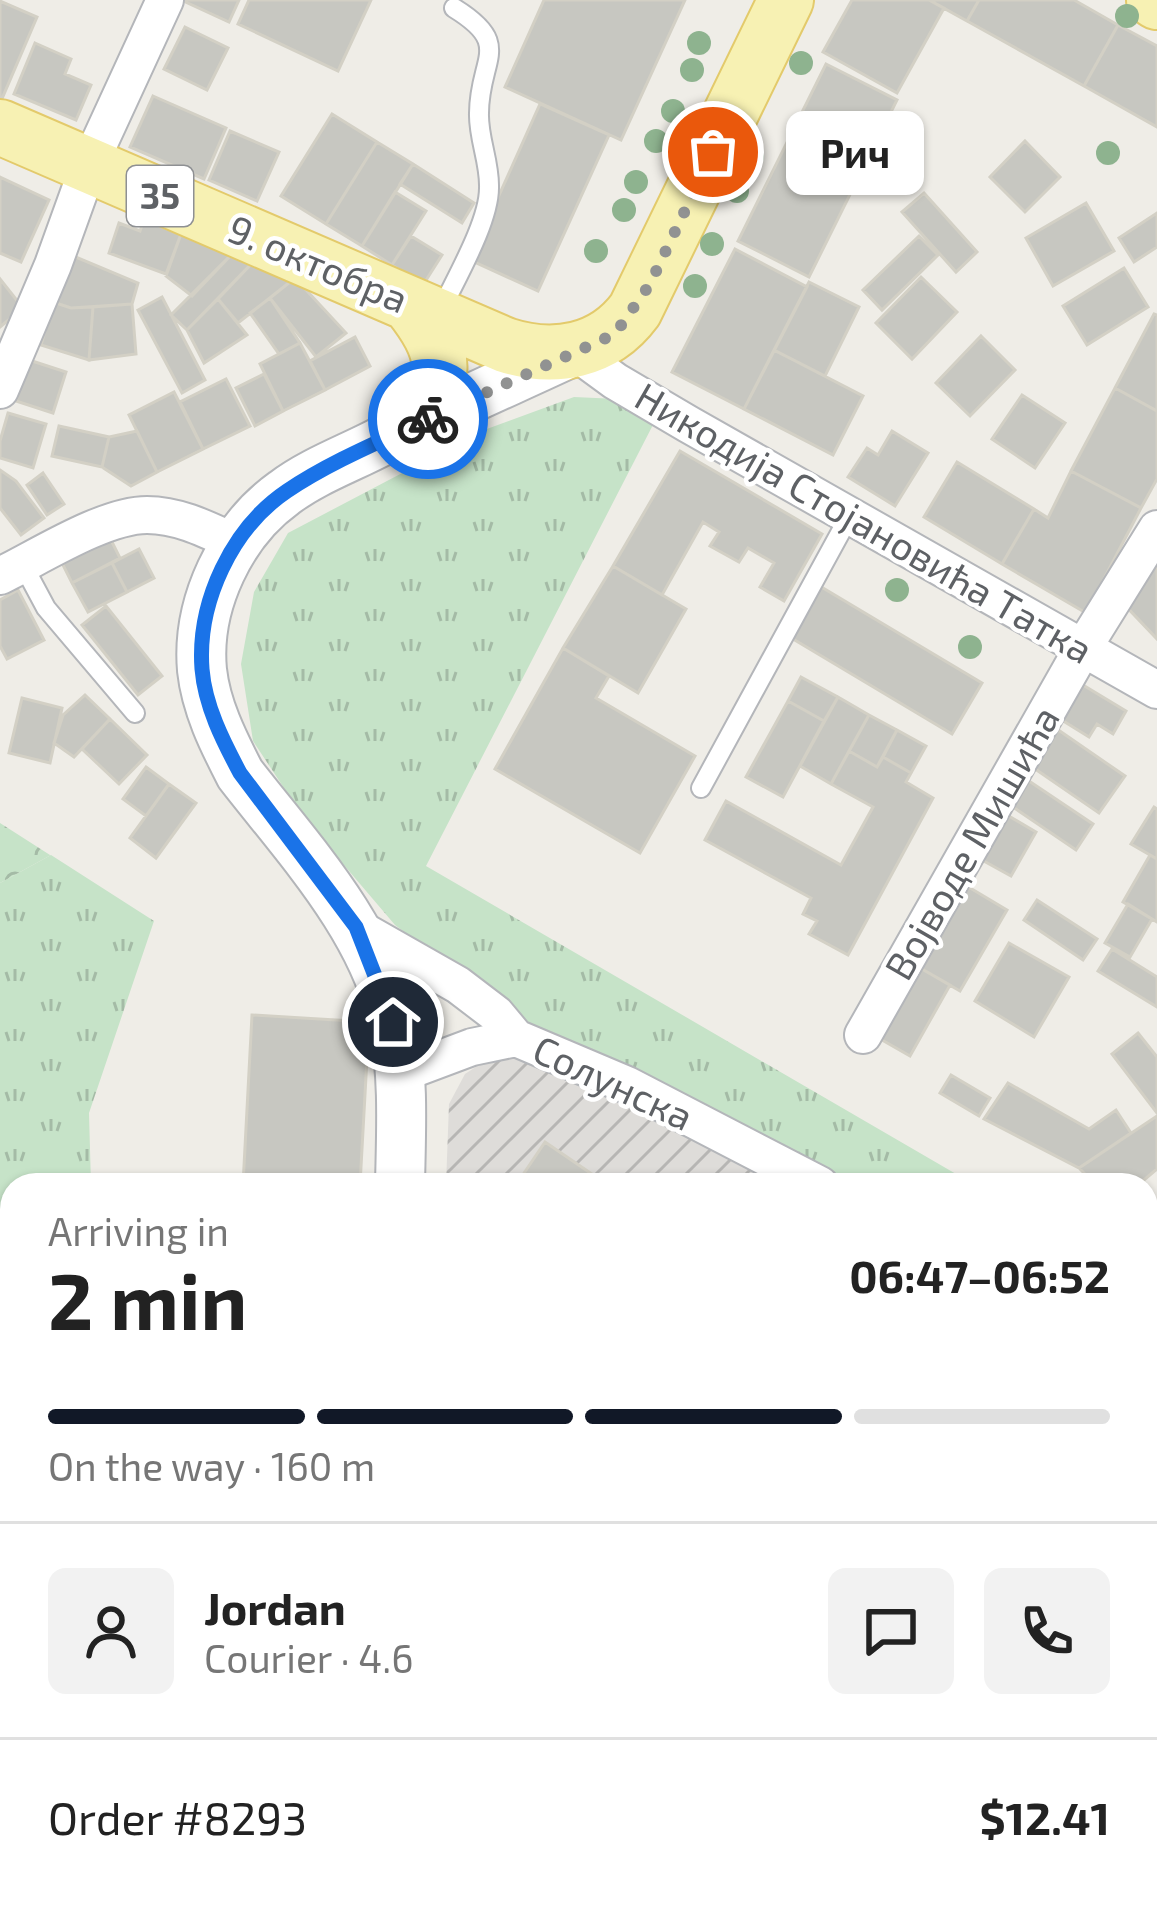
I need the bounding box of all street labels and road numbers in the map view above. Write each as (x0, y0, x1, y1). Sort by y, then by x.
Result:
road number: 35 (127, 166, 193, 226)
street label: 9. октобра (222, 204, 416, 322)
street label: Никодија Стојановића Татка (628, 371, 1102, 672)
street label: Војводе Мишића (873, 697, 1068, 987)
street label: Солунска (526, 1024, 701, 1140)

